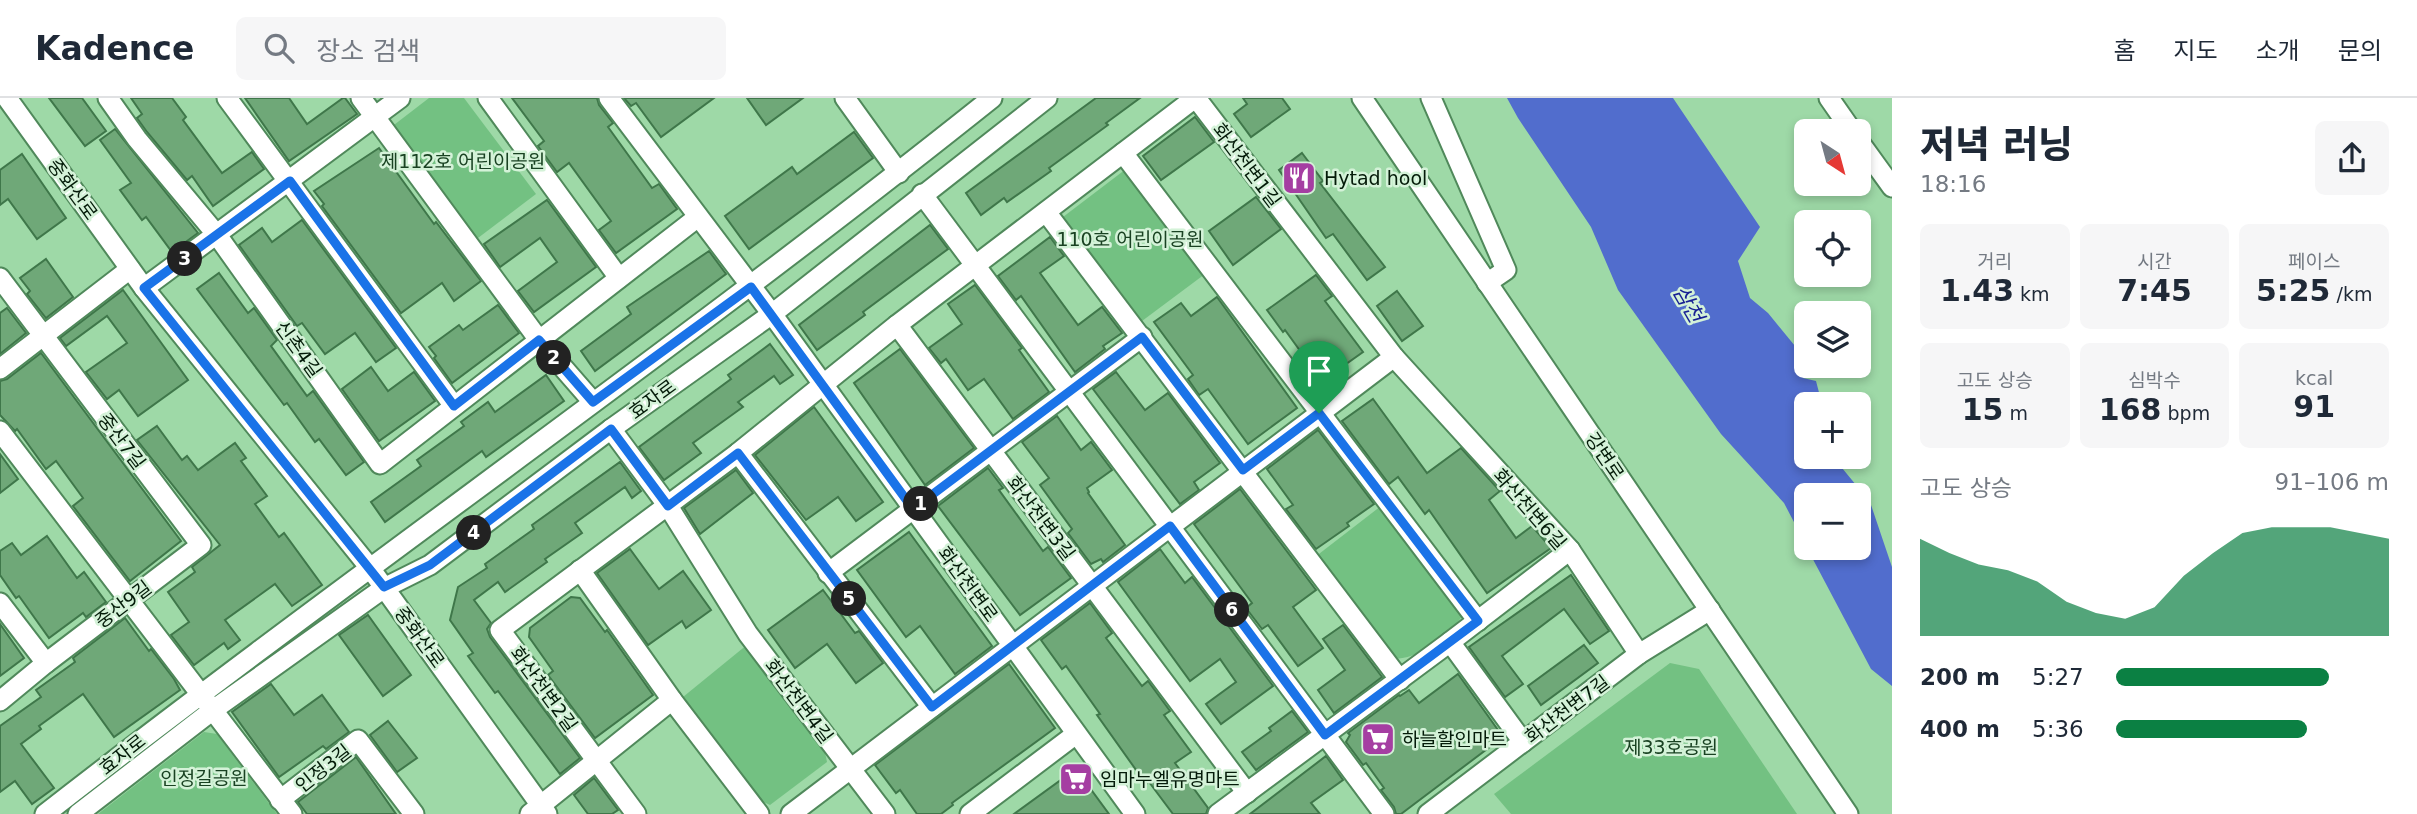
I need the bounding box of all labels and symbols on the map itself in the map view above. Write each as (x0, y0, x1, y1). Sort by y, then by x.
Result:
street label: 화산천변1길 (1208, 119, 1286, 211)
north arrow (1794, 119, 1871, 196)
park label: 제112호 어린이공원 (381, 150, 545, 172)
street label: 중화산로 (44, 154, 102, 224)
restaurant icon: Hytad hool (1280, 159, 1318, 197)
place label: Hytad hool (1324, 167, 1427, 189)
park label: 110호 어린이공원 (1056, 228, 1204, 250)
pin: 3 (168, 242, 202, 276)
water label: 삼천 (1668, 281, 1709, 329)
street label: 신촌4길 (271, 316, 327, 382)
pin: 2 (536, 341, 572, 376)
pin (1289, 341, 1349, 413)
street label: 효자로 (624, 375, 680, 423)
street label: 중산7길 (94, 409, 150, 473)
street label: 강변로 (1581, 428, 1629, 484)
street label: 화산천변6길 (1489, 464, 1571, 554)
street label: 화산천변3길 (1002, 472, 1080, 564)
pin: 1 (904, 486, 939, 522)
pin: 4 (456, 516, 491, 550)
street label: 화산천변로 (933, 542, 1003, 626)
street label: 중산9길 (91, 576, 155, 632)
pin: 5 (832, 582, 866, 616)
pin: 6 (1214, 592, 1250, 628)
street label: 중화산로 (391, 602, 449, 672)
street label: 화산천변2길 (506, 642, 582, 736)
street label: 화산천변4길 (760, 655, 838, 747)
street label: 화산천변7길 (1521, 670, 1613, 748)
supermarket icon: 하늘할인마트 (1359, 720, 1397, 758)
place label: 하늘할인마트 (1402, 728, 1507, 750)
street label: 효자로 (95, 729, 149, 779)
park label: 제33호공원 (1624, 736, 1718, 758)
street label: 인정3길 (291, 739, 355, 797)
supermarket icon: 임마누엘유명마트 (1057, 760, 1095, 798)
park label: 인정길공원 (160, 767, 248, 789)
place label: 임마누엘유명마트 (1100, 768, 1240, 790)

